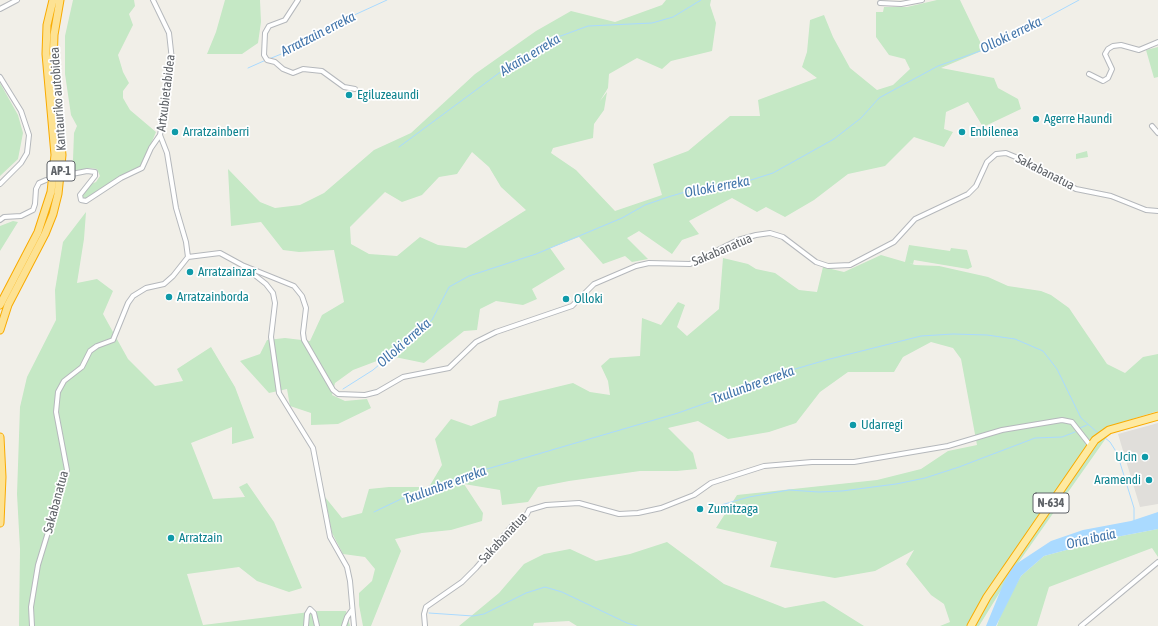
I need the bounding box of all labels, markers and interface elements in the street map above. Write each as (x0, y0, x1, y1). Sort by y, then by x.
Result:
water label: Arratzain erreka (278, 8, 358, 60)
water label: Olloki erreka (978, 13, 1044, 57)
water label: Akaña erreka (497, 30, 563, 80)
street label: Kantauriko autobidea (47, 47, 69, 151)
street label: Artxubietabidea (154, 54, 178, 132)
place label: Egiluzeaundi (357, 87, 419, 103)
marker: Egiluzeaundi (344, 90, 354, 100)
place label: Agerre Haundi (1044, 111, 1112, 127)
marker: Agerre Haundi (1031, 114, 1041, 124)
place label: Arratzainberri (183, 124, 249, 140)
place label: Enbilenea (970, 124, 1018, 140)
marker: Arratzainberri (170, 127, 180, 137)
marker: Enbilenea (957, 127, 967, 137)
street label: Sakabanatua (1013, 151, 1077, 193)
road number: AP-1 (47, 161, 75, 181)
water label: Olloki erreka (683, 172, 751, 202)
street label: Sakabanatua (690, 230, 754, 270)
place label: Arratzainzar (198, 264, 256, 280)
marker: Arratzainzar (185, 267, 195, 277)
place label: Arratzainborda (177, 289, 249, 305)
place label: Olloki (574, 291, 603, 307)
marker: Arratzainborda (164, 292, 174, 302)
marker: Olloki (561, 294, 571, 304)
water label: Olloki erreka (374, 315, 434, 371)
water label: Txulunbre erreka (709, 362, 797, 408)
place label: Udarregi (861, 417, 903, 433)
marker: Udarregi (848, 420, 858, 430)
place label: Ucin (1115, 449, 1137, 465)
marker: Ucin (1140, 452, 1150, 462)
water label: Txulunbre erreka (401, 462, 489, 508)
street label: Sakabanatua (40, 469, 72, 535)
place label: Aramendi (1094, 472, 1141, 488)
marker: Aramendi (1144, 475, 1154, 485)
road number: N-634 (1033, 493, 1069, 513)
place label: Zumitzaga (708, 501, 758, 517)
marker: Zumitzaga (695, 504, 705, 514)
street label: Sakabanatua (476, 509, 530, 567)
water label: Oria ibaia (1065, 525, 1117, 553)
place label: Arratzain (179, 530, 223, 546)
marker: Arratzain (166, 533, 176, 543)

